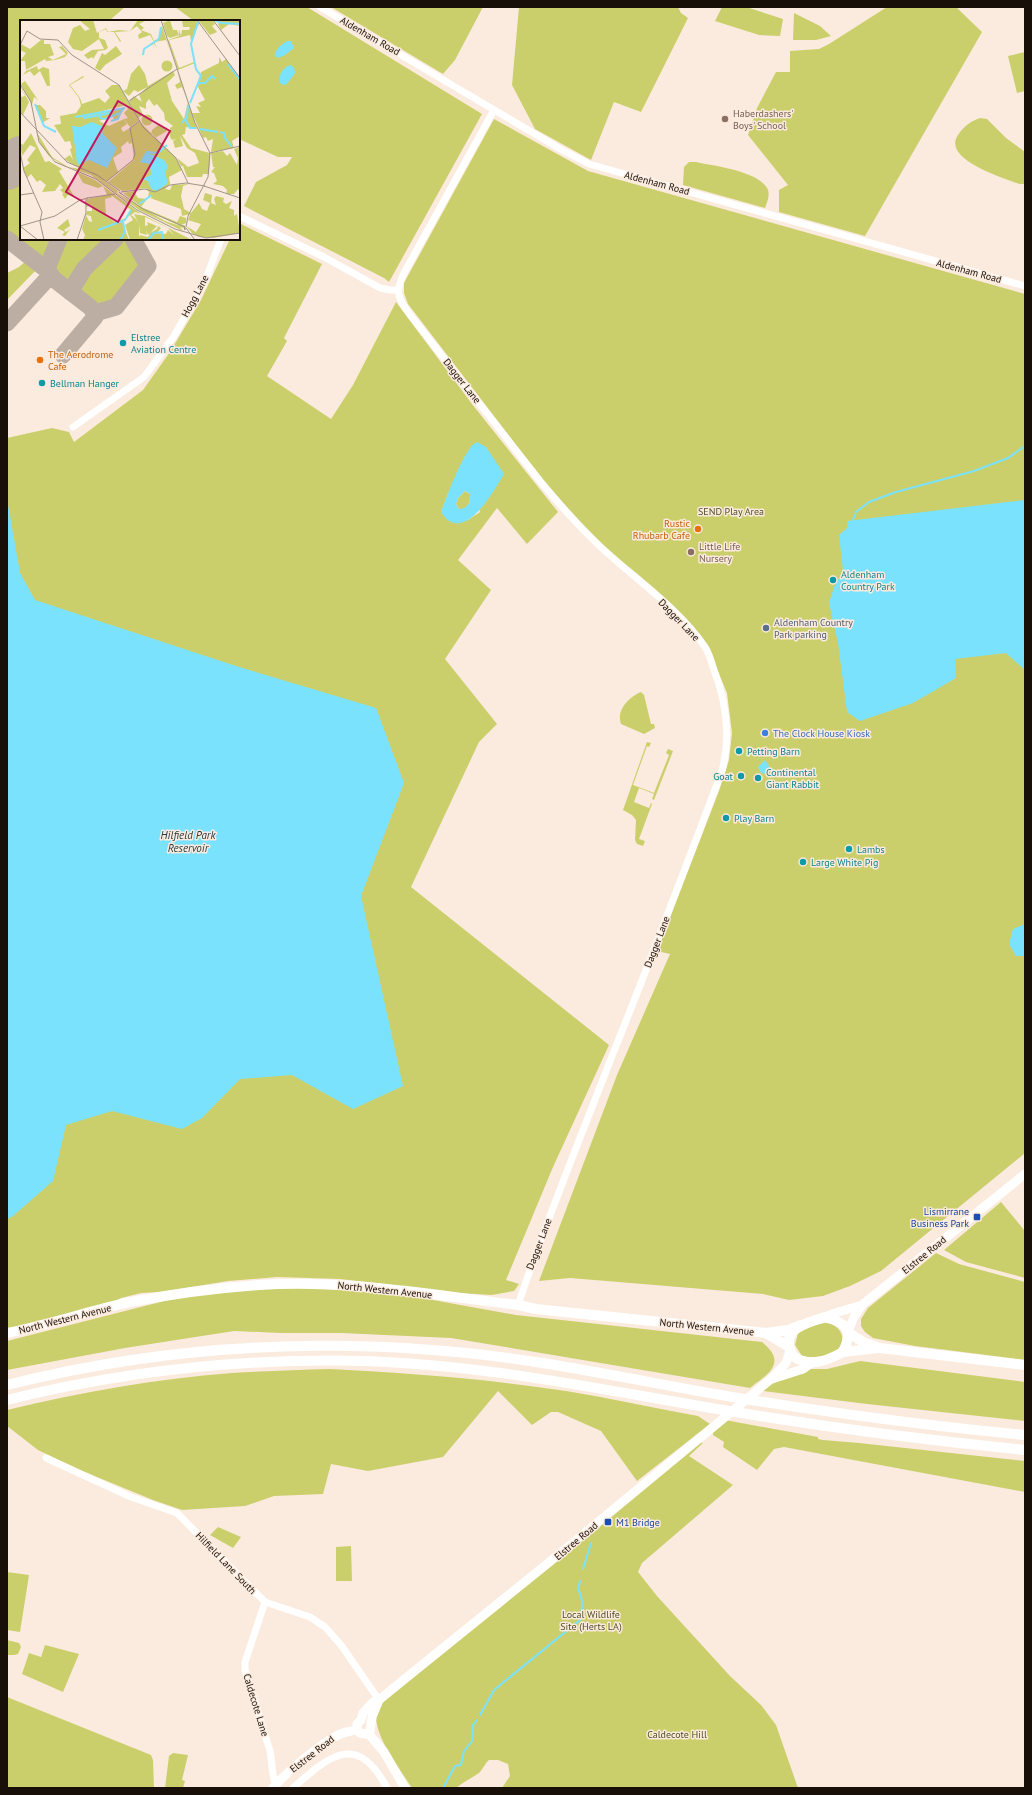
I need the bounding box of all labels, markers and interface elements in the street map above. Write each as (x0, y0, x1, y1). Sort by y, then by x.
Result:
street label: Aldenham Road (338, 14, 402, 58)
inset map (20, 20, 240, 240)
place label: Haberdashers' Boys' School (733, 107, 793, 132)
marker: Haberdashers' Boys' School (720, 114, 730, 124)
street label: Aldenham Road (623, 168, 691, 198)
street label: Aldenham Road (935, 256, 1003, 286)
street label: Hogg Lane (178, 273, 212, 319)
place label: Elstree Aviation Centre (131, 331, 196, 356)
marker: Elstree Aviation Centre (118, 338, 128, 348)
place label: The Aerodrome Cafe (48, 348, 113, 373)
marker: The Aerodrome Cafe (35, 355, 45, 365)
street label: Dagger Lane (440, 356, 484, 406)
place label: Bellman Hanger (50, 377, 120, 390)
marker: Bellman Hanger (37, 378, 47, 388)
park label: SEND Play Area (698, 505, 764, 518)
place label: Rustic Rhubarb Cafe (633, 517, 690, 542)
marker: Rustic Rhubarb Cafe (693, 524, 703, 534)
place label: Little Life Nursery (699, 540, 740, 565)
marker: Little Life Nursery (686, 547, 696, 557)
place label: Aldenham Country Park (841, 568, 895, 593)
marker: Aldenham Country Park (828, 575, 838, 585)
street label: Dagger Lane (656, 596, 702, 644)
place label: Aldenham Country Park parking (774, 616, 853, 641)
marker: Aldenham Country Park parking (761, 623, 771, 633)
place label: The Clock House Kiosk (773, 727, 870, 740)
marker: The Clock House Kiosk (760, 728, 770, 738)
place label: Petting Barn (747, 745, 800, 758)
marker: Petting Barn (734, 746, 744, 756)
place label: Continental Giant Rabbit (766, 766, 820, 791)
place label: Goat (713, 770, 734, 783)
marker: Goat (736, 771, 746, 781)
marker: Continental Giant Rabbit (753, 773, 763, 783)
place label: Play Barn (734, 812, 774, 825)
marker: Play Barn (721, 813, 731, 823)
water label: Hilfield Park Reservoir (161, 828, 216, 855)
place label: Lambs (857, 843, 885, 856)
marker: Lambs (844, 844, 854, 854)
place label: Large White Pig (811, 856, 878, 869)
marker: Large White Pig (798, 857, 808, 867)
street label: Dagger Lane (641, 915, 673, 969)
place label: Lismirrane Business Park (911, 1205, 969, 1230)
marker: Lismirrane Business Park (972, 1212, 982, 1222)
street label: Dagger Lane (523, 1217, 555, 1271)
street label: Elstree Road (899, 1233, 949, 1277)
street label: North Western Avenue (337, 1279, 433, 1301)
street label: North Western Avenue (17, 1301, 113, 1337)
street label: North Western Avenue (659, 1316, 755, 1338)
place label: M1 Bridge (616, 1516, 660, 1529)
marker: M1 Bridge (603, 1517, 613, 1527)
street label: Elstree Road (551, 1519, 601, 1563)
street label: Hilfield Lane South (193, 1529, 259, 1597)
park label: Local Wildlife Site (Herts LA) (560, 1608, 622, 1633)
street label: Caldecote Lane (240, 1672, 272, 1738)
park label: Caldecote Hill (647, 1728, 707, 1741)
street label: Elstree Road (287, 1733, 337, 1775)

